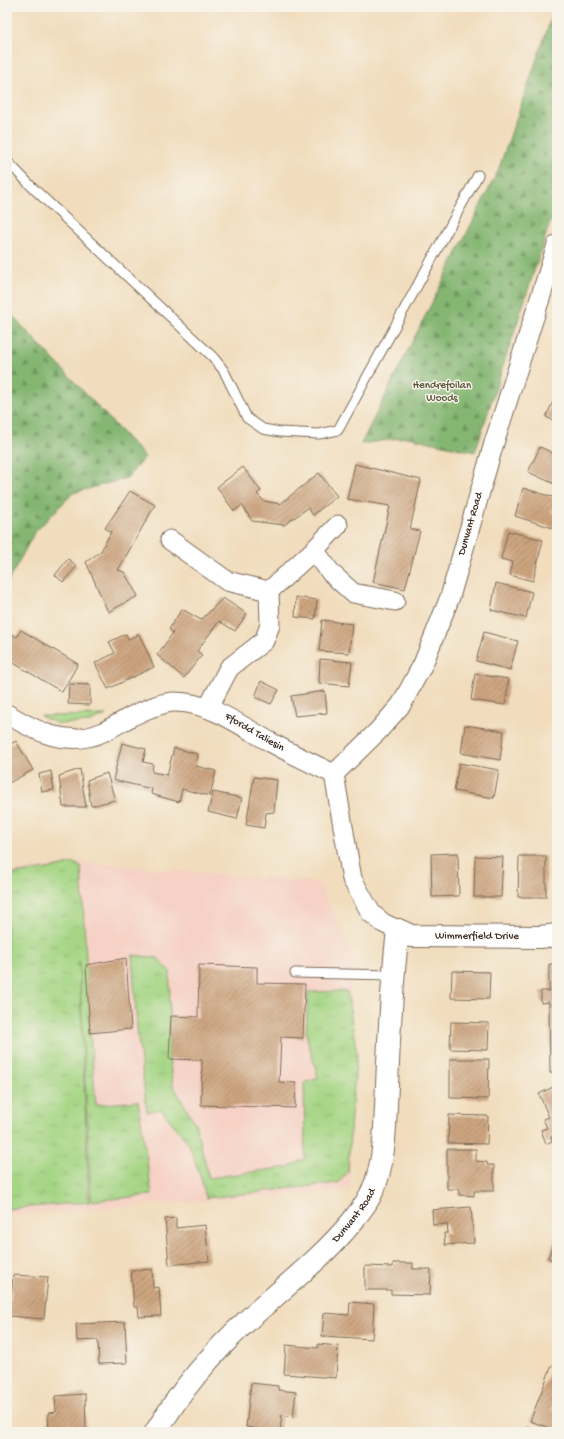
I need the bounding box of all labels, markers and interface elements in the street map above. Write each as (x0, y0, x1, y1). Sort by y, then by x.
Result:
park label: Hendrefoilan Woods (413, 379, 472, 405)
street label: Dunvant Road (456, 490, 486, 558)
street label: Ffordd Taliesin (222, 711, 287, 755)
street label: Wimmerfield Drive (435, 929, 519, 943)
street label: Dunvant Road (330, 1185, 379, 1246)

